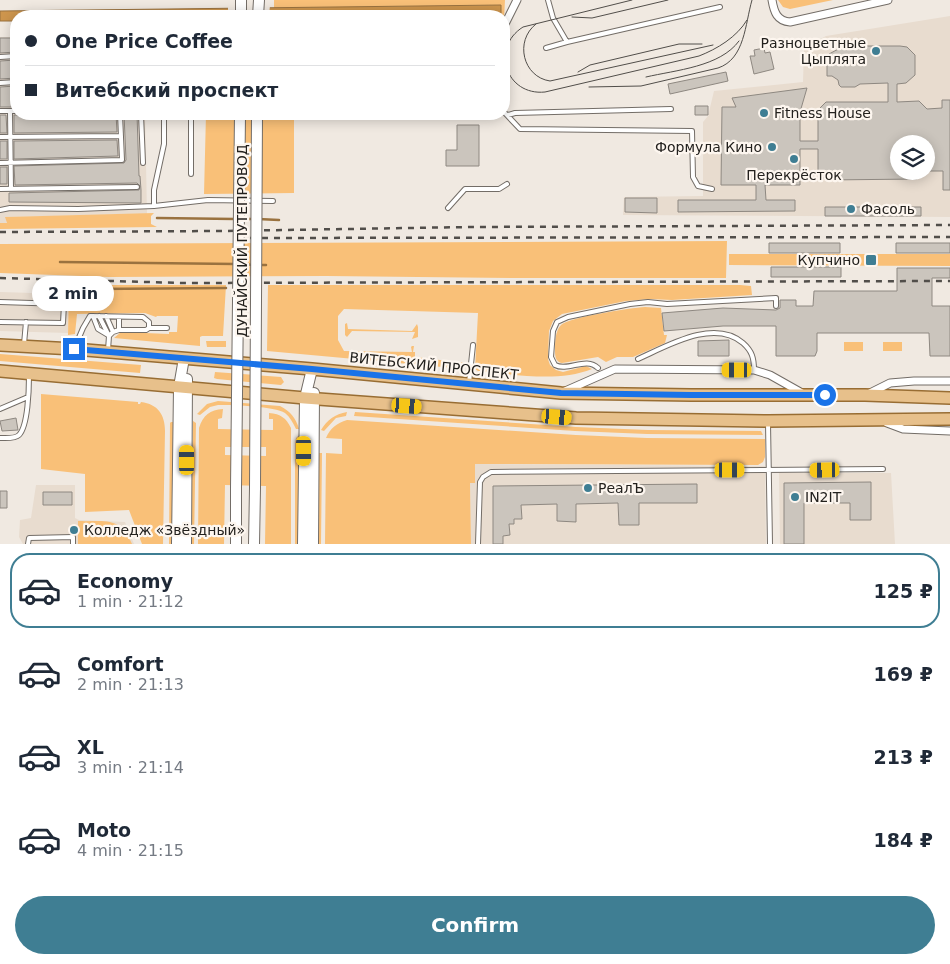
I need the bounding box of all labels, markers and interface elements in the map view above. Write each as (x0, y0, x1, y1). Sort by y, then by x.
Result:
text: One Price Coffee (55, 30, 233, 52)
place label: Разноцветные Цыплята (760, 35, 866, 67)
marker: Разноцветные Цыплята (870, 45, 882, 57)
text: Витебский проспект (55, 79, 278, 101)
place label: Fitness House (774, 105, 871, 121)
marker: Fitness House (758, 107, 770, 119)
map controls (890, 135, 935, 180)
button: layers (890, 135, 935, 180)
place label: Формула Кино (655, 139, 762, 155)
marker: Формула Кино (766, 141, 778, 153)
street label: ДУНАЙСКИЙ ПУТЕПРОВОД (233, 144, 250, 338)
marker: Перекрёсток (788, 153, 800, 165)
place label: Перекрёсток (746, 167, 842, 183)
place label: Фасоль (861, 201, 915, 217)
marker: Фасоль (845, 203, 857, 215)
place label: Купчино (798, 252, 860, 268)
marker: Купчино (864, 253, 878, 267)
callout: 2 min (33, 276, 115, 312)
text: 2 min (48, 284, 98, 303)
route end (63, 338, 85, 360)
street label: ВИТЕБСКИЙ ПРОСПЕКТ (349, 348, 520, 383)
car (722, 363, 752, 378)
route start (814, 384, 836, 406)
car (391, 397, 422, 415)
car (541, 408, 572, 426)
car (296, 436, 311, 466)
car (179, 445, 194, 475)
car (809, 462, 840, 478)
car (715, 463, 745, 478)
place label: РеалЪ (598, 480, 644, 496)
marker: РеалЪ (582, 482, 594, 494)
place label: IN2IT (805, 489, 842, 505)
marker: IN2IT (789, 491, 801, 503)
place label: Колледж «Звёздный» (84, 522, 245, 538)
marker: Колледж «Звёздный» (68, 524, 80, 536)
icon: car (17, 568, 62, 613)
text: Economy (77, 570, 173, 592)
text: 125 ₽ (874, 580, 933, 602)
text: 1 min · 21:12 (77, 592, 184, 611)
icon: car (17, 651, 62, 696)
text: Comfort (77, 653, 164, 675)
text: 169 ₽ (874, 663, 933, 685)
text: 2 min · 21:13 (77, 675, 184, 694)
icon: car (17, 734, 62, 779)
text: XL (77, 736, 104, 758)
text: 213 ₽ (874, 746, 933, 768)
text: 3 min · 21:14 (77, 758, 184, 777)
icon: car (17, 817, 62, 862)
text: Moto (77, 819, 131, 841)
text: 184 ₽ (874, 829, 933, 851)
text: 4 min · 21:15 (77, 841, 184, 860)
button: Confirm (15, 896, 935, 954)

